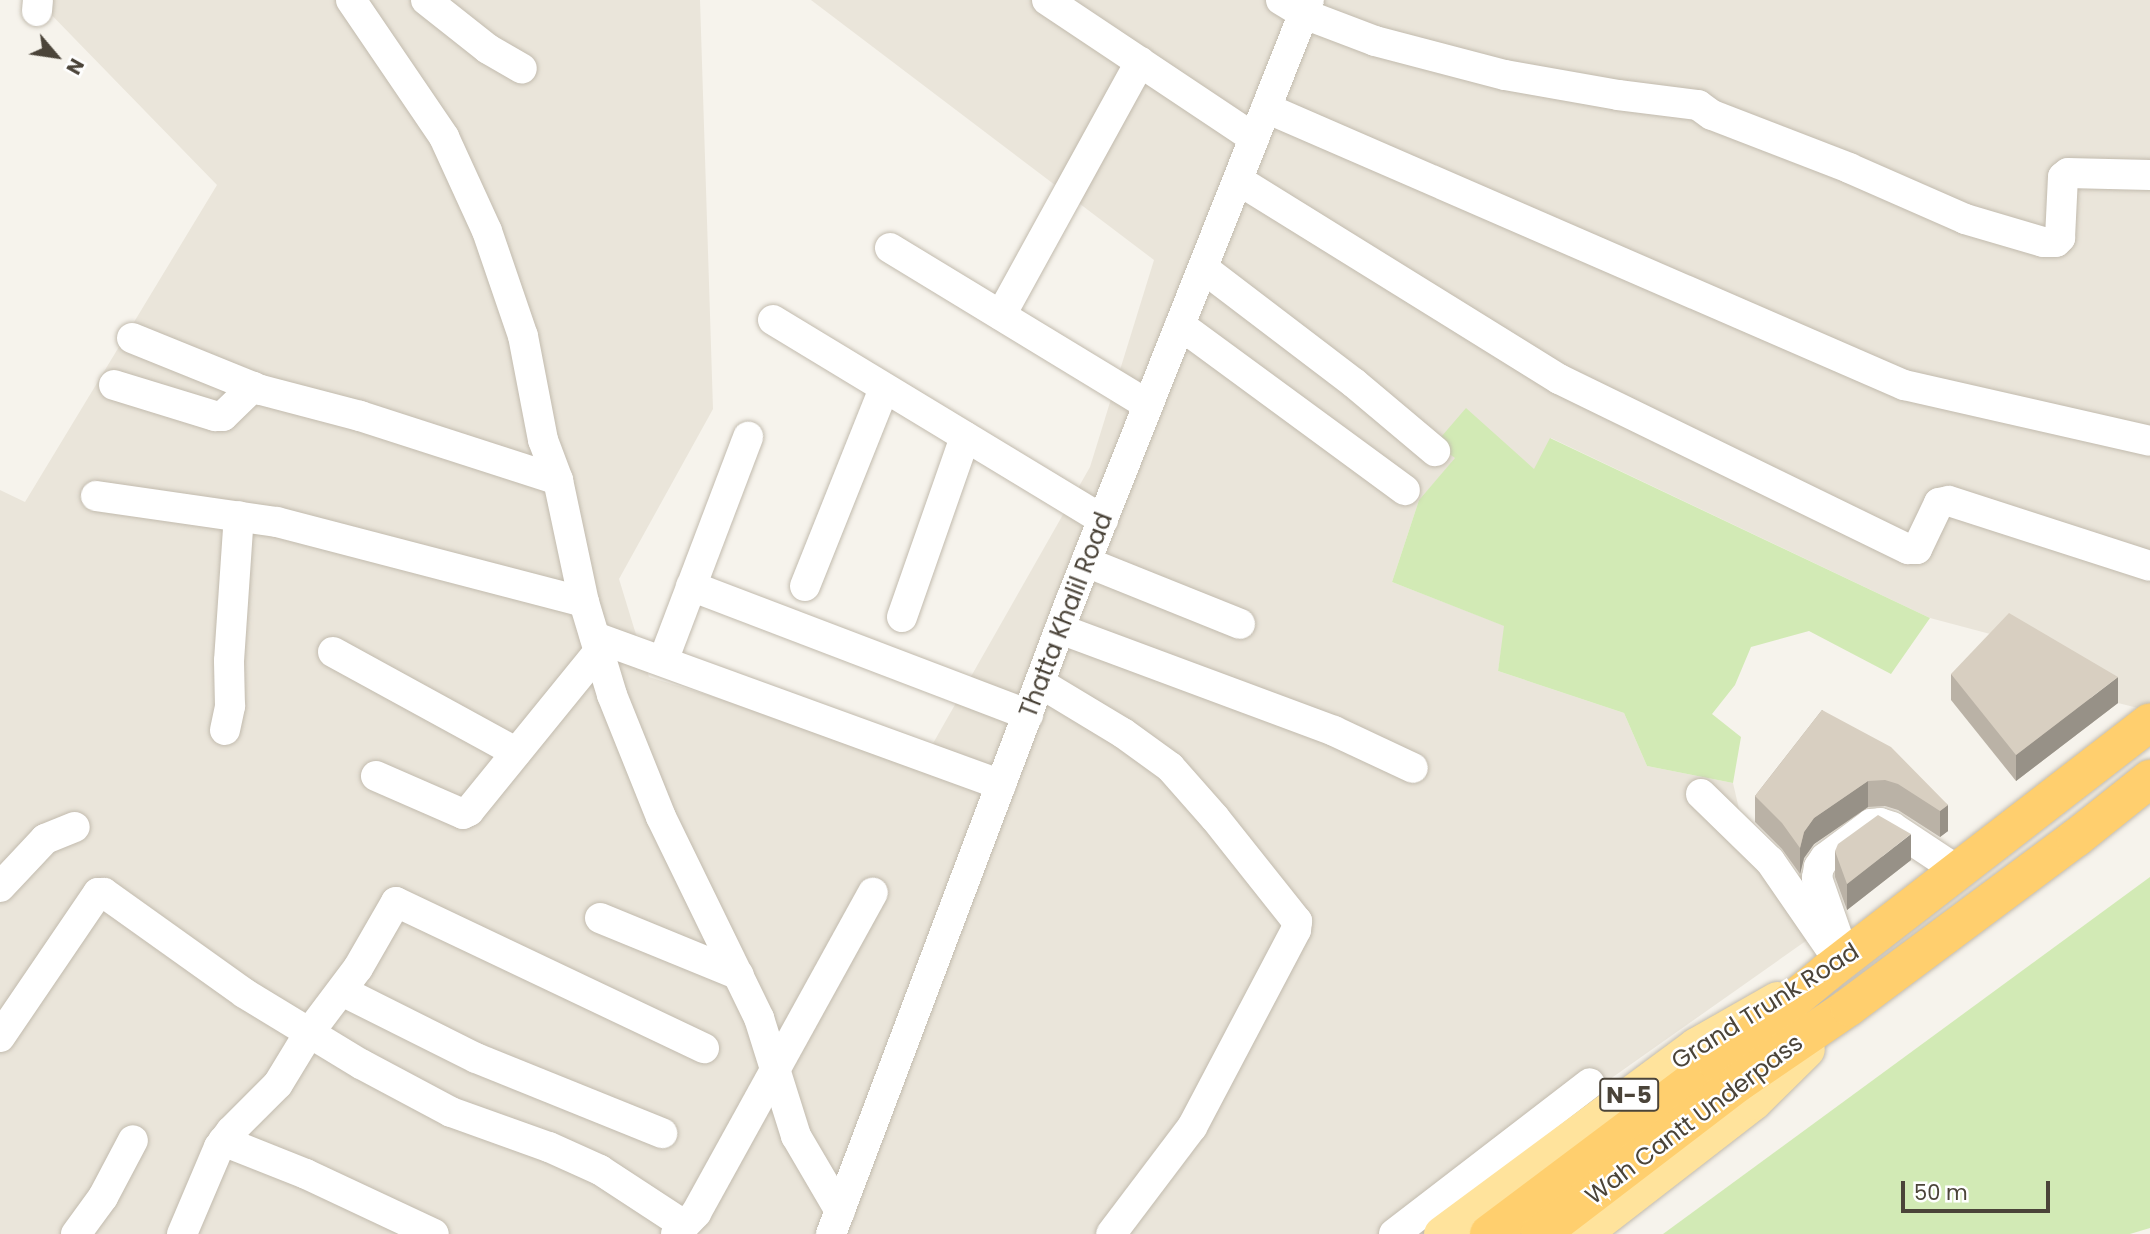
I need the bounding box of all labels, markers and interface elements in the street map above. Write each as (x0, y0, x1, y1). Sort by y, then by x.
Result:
north arrow (21, 21, 91, 91)
text: N (60, 54, 90, 79)
street label: Thatta Khalil Road (1014, 508, 1118, 722)
street label: Grand Trunk Road (1666, 937, 1864, 1075)
street label: Wah Cantt Underpass (1580, 1028, 1808, 1210)
road number: N-5 (1598, 1076, 1660, 1114)
scale bar (1905, 1168, 2054, 1212)
text: 50 m (1914, 1178, 1968, 1207)

